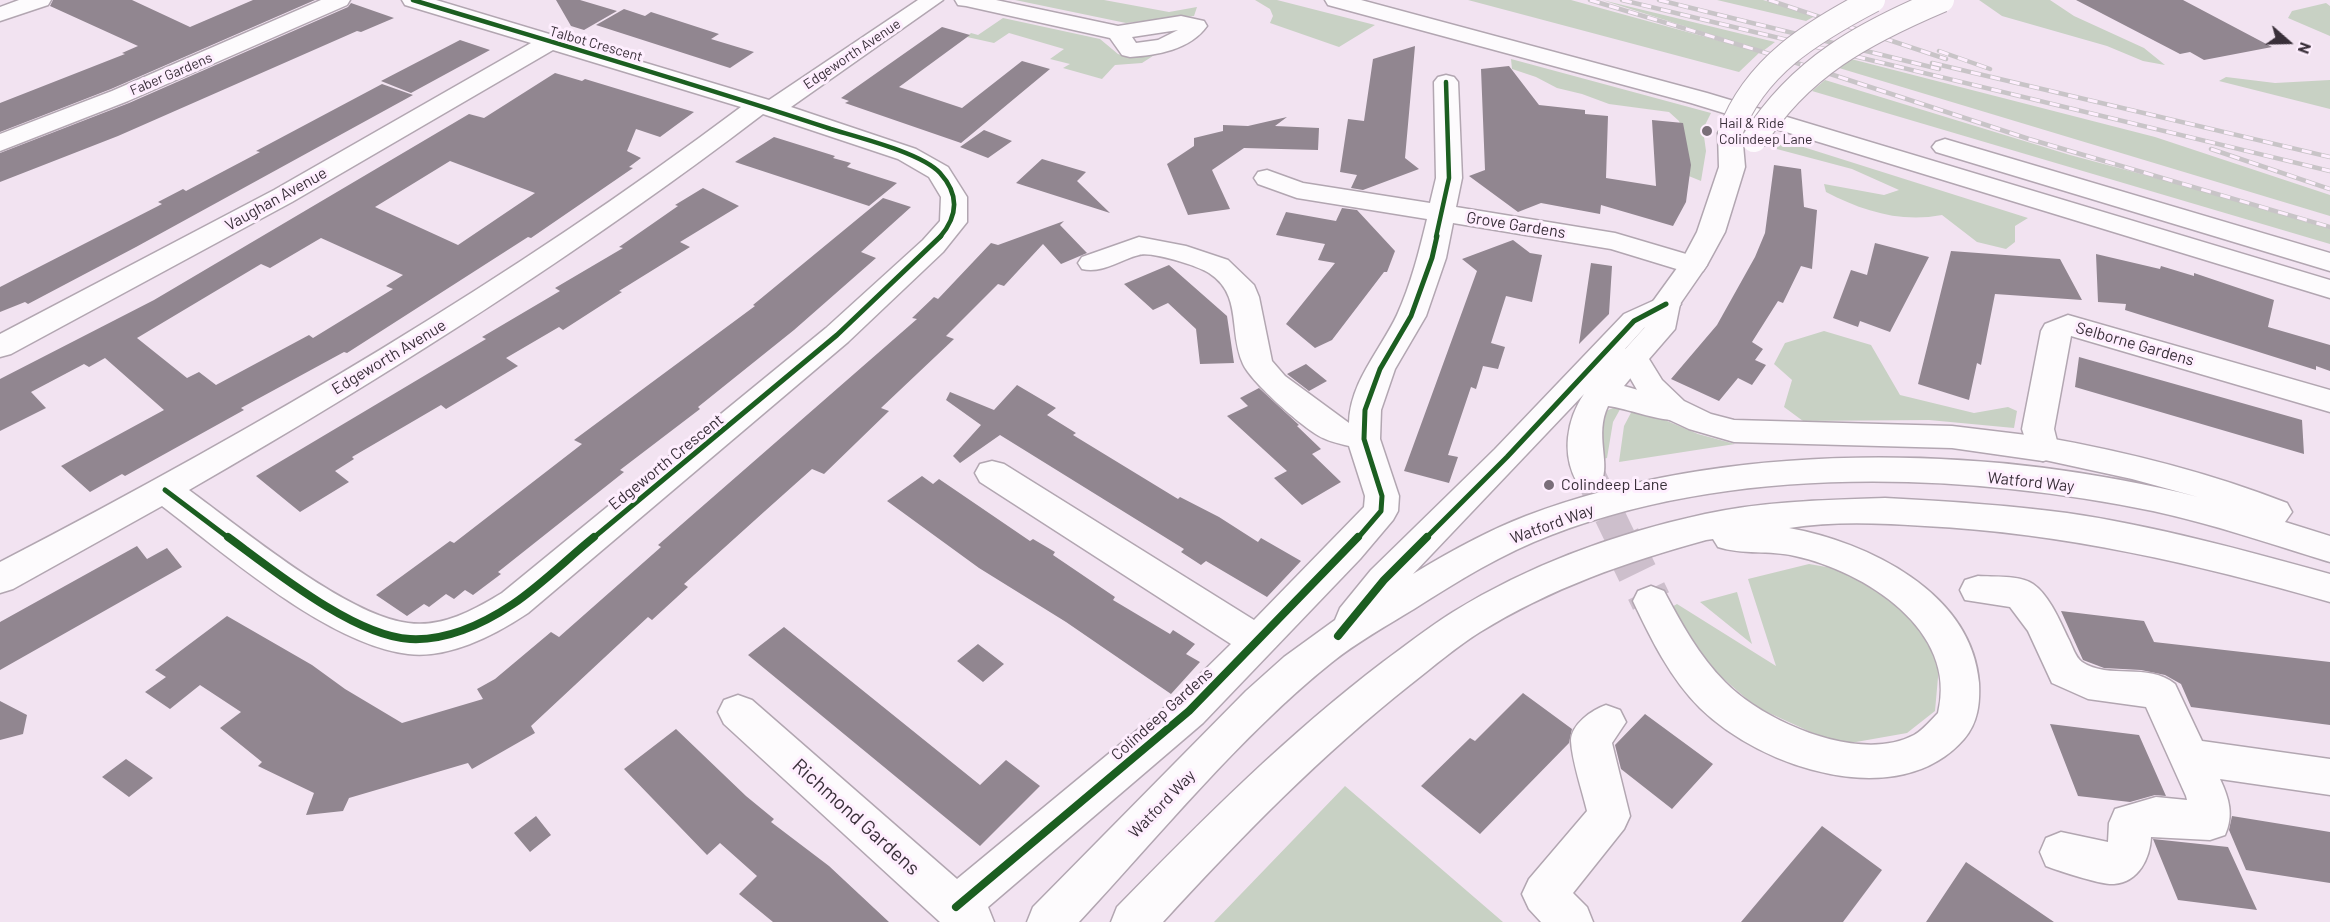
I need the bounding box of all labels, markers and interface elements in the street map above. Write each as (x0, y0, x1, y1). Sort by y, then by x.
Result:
north arrow (2258, 12, 2318, 72)
street label: Edgeworth Avenue (800, 15, 904, 93)
street label: Talbot Crescent (548, 23, 644, 65)
text: N (2295, 40, 2316, 57)
street label: Faber Gardens (127, 49, 215, 99)
place label: Hail & Ride Colindeep Lane (1719, 115, 1812, 148)
marker: Hail & Ride Colindeep Lane (1700, 124, 1714, 138)
street label: Vaughan Avenue (222, 163, 330, 235)
street label: Grove Gardens (1465, 208, 1567, 242)
street label: Edgeworth Avenue (328, 315, 450, 399)
street label: Selborne Gardens (2074, 318, 2196, 370)
street label: Edgeworth Crescent (605, 410, 727, 514)
street label: Watford Way (1987, 468, 2075, 496)
place label: Colindeep Lane (1561, 475, 1668, 495)
marker: Colindeep Lane (1542, 478, 1556, 492)
street label: Watford Way (1508, 500, 1596, 548)
street label: Colindeep Gardens (1107, 663, 1217, 765)
street label: Richmond Gardens (787, 754, 925, 880)
street label: Watford Way (1125, 766, 1199, 842)

